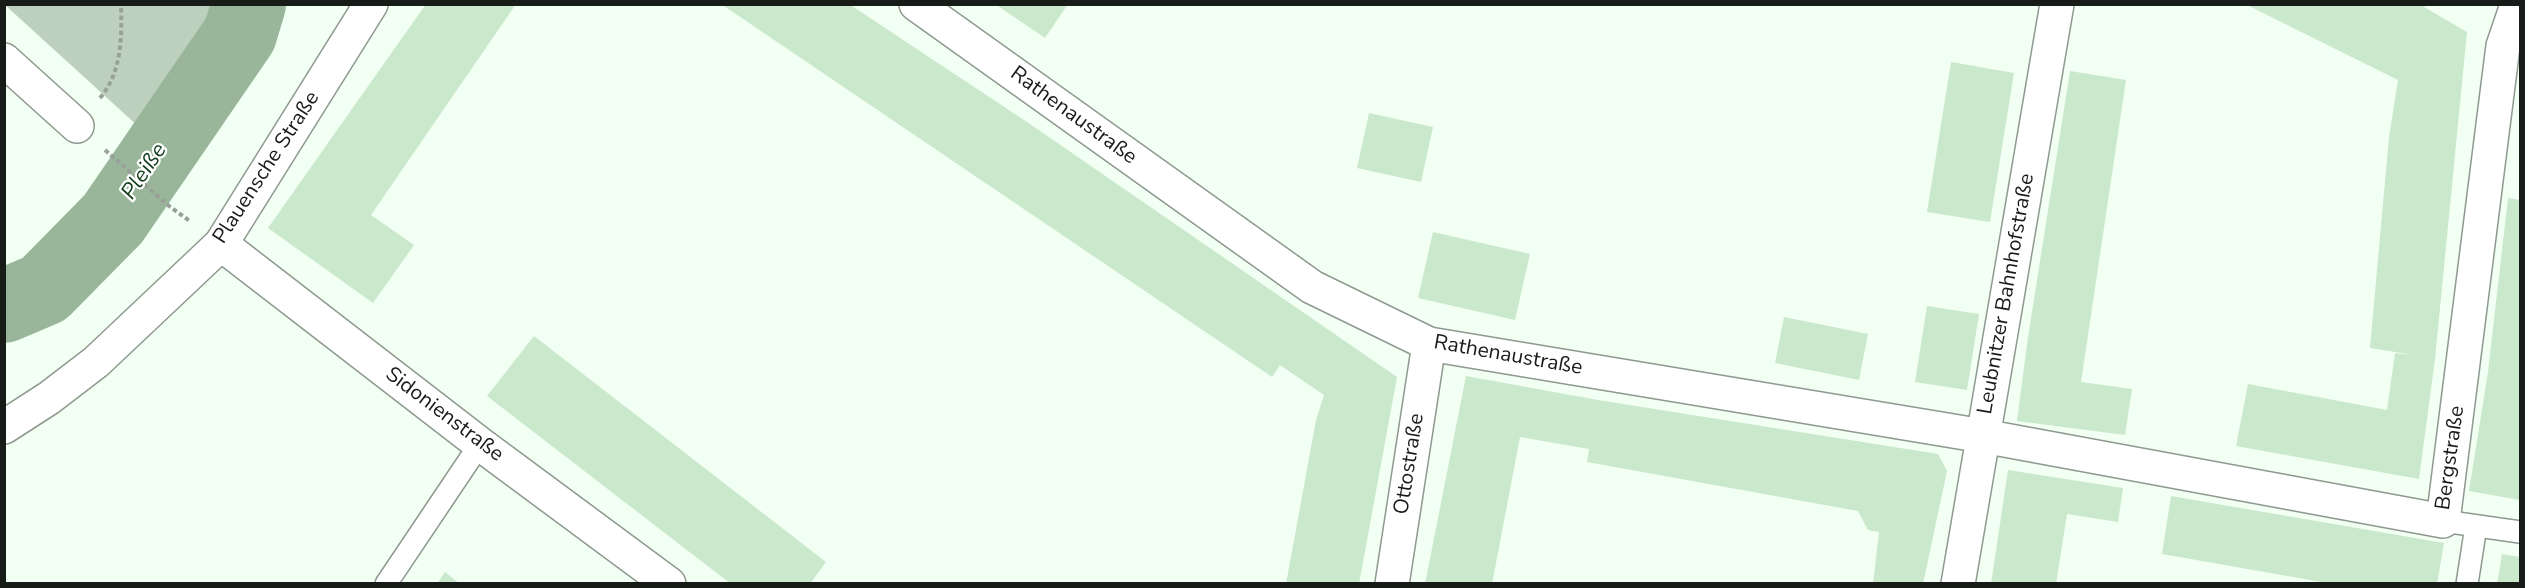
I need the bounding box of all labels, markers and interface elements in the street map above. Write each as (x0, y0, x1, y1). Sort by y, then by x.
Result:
street label: Rathenaustraße (1005, 62, 1141, 170)
street label: Plauensche Straße (208, 87, 326, 249)
water label: Pleiße (117, 139, 173, 205)
street label: Leubnitzer Bahnhofstraße (1973, 172, 2041, 416)
street label: Rathenaustraße (1432, 331, 1584, 381)
street label: Sidonienstraße (380, 362, 508, 468)
street label: Bergstraße (2431, 404, 2471, 512)
street label: Ottostraße (1390, 412, 1430, 516)

